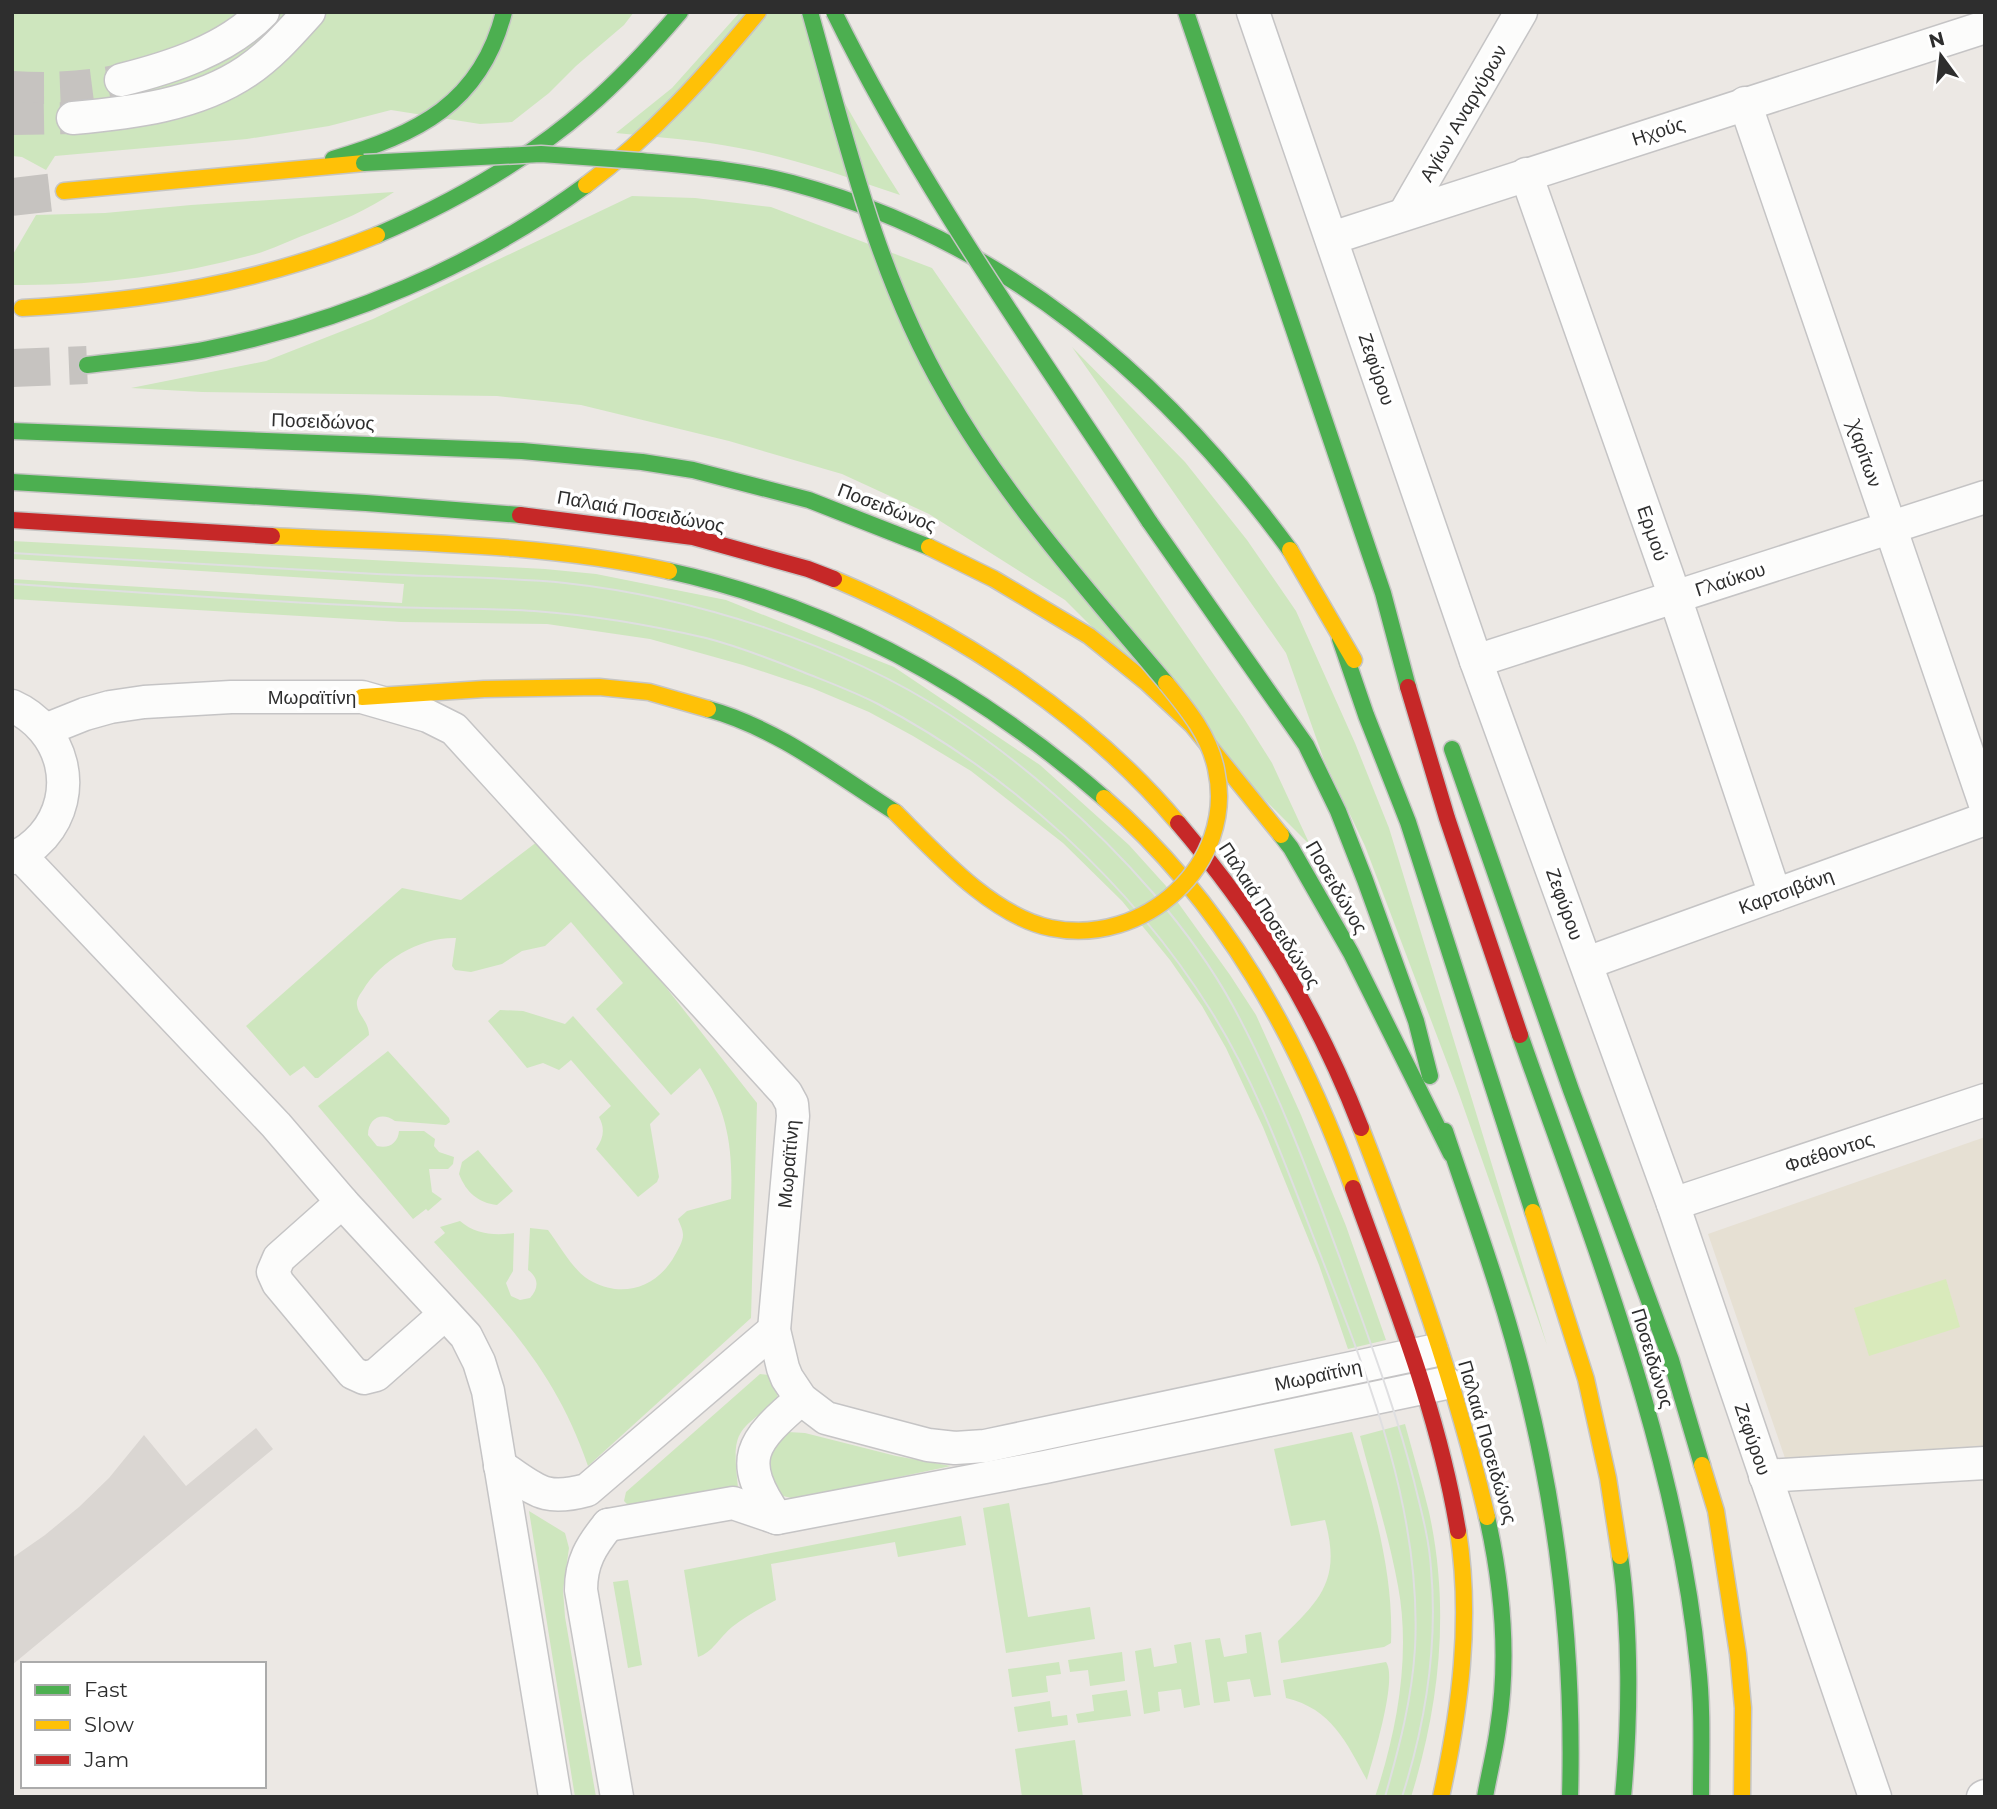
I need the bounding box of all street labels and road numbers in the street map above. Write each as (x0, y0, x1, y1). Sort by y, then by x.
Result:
street label: Αγίων Αναργύρων (1415, 41, 1512, 186)
street label: Ηχούς (1629, 112, 1687, 151)
street label: Ζεφύρου (1354, 330, 1400, 408)
street label: Ποσειδώνος (271, 408, 375, 435)
street label: Χαρίτων (1842, 415, 1887, 490)
street label: Ποσειδώνος (834, 478, 939, 537)
street label: Παλαιά Ποσειδώνος (555, 485, 726, 538)
street label: Ερμού (1632, 502, 1673, 564)
street label: Γλαύκου (1692, 557, 1768, 602)
street label: Μωραϊτίνη (268, 686, 356, 709)
street label: Ποσειδώνος (1301, 837, 1372, 938)
street label: Παλαιά Ποσειδώνος (1214, 838, 1325, 993)
street label: Καρτσιβάνη (1736, 864, 1837, 919)
street label: Ζεφύρου (1541, 865, 1588, 943)
street label: Μωραϊτίνη (773, 1119, 804, 1209)
street label: Φαέθοντος (1782, 1127, 1877, 1178)
street label: Ποσειδώνος (1626, 1305, 1679, 1411)
street label: Μωραϊτίνη (1272, 1355, 1364, 1396)
street label: Παλαιά Ποσειδώνος (1453, 1357, 1522, 1527)
street label: Ζεφύρου (1730, 1400, 1776, 1478)

